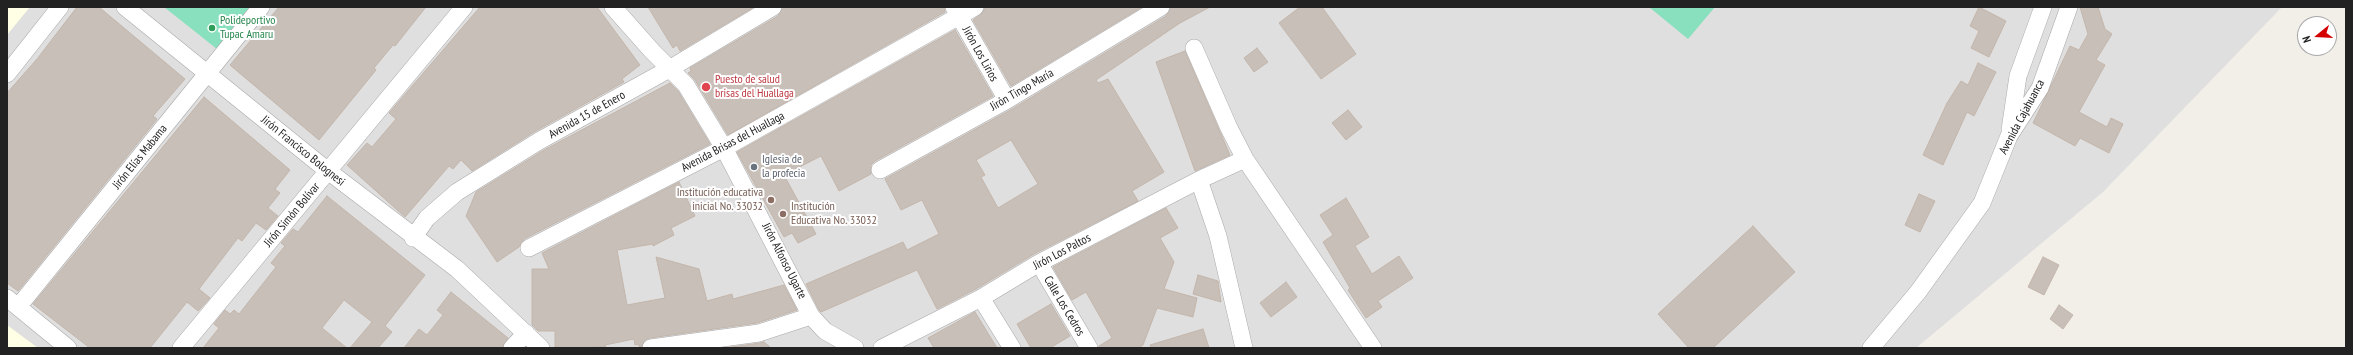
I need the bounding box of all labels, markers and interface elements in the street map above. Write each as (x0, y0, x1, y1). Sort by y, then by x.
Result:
place label: Polideportivo Tupac Amaru (220, 14, 276, 42)
north arrow (2297, 16, 2337, 56)
marker: Polideportivo Tupac Amaru (207, 23, 217, 33)
street label: Jirón Los Lirios (959, 24, 1001, 84)
text: N (2299, 34, 2314, 44)
street label: Jirón Tingo María (988, 66, 1056, 114)
place label: Puesto de salud brisas del Huallaga (715, 73, 794, 101)
street label: Avenida Cajahuanca (1996, 77, 2048, 157)
marker: Puesto de salud brisas del Huallaga (700, 81, 712, 93)
street label: Avenida 15 de Enero (546, 88, 628, 142)
street label: Avenida Brisas del Huallaga (679, 109, 787, 175)
street label: Jirón Francisco Bolognesi (258, 113, 348, 189)
street label: Jirón Elías Mabama (110, 122, 170, 192)
place label: Iglesia de la profecia (762, 153, 805, 181)
marker: Iglesia de la profecia (749, 162, 759, 172)
street label: Jirón Simón Bolívar (261, 180, 323, 250)
place label: Institución educativa inicial No. 33032 (677, 186, 763, 214)
marker: Institución educativa inicial No. 33032 (766, 195, 776, 205)
place label: Institución Educativa No. 33032 (791, 200, 877, 228)
marker: Institución Educativa No. 33032 (778, 209, 788, 219)
street label: Jirón Alfonso Ugarte (759, 221, 809, 301)
street label: Jirón Los Paltos (1031, 231, 1093, 273)
street label: Calle Los Cedros (1040, 273, 1088, 339)

